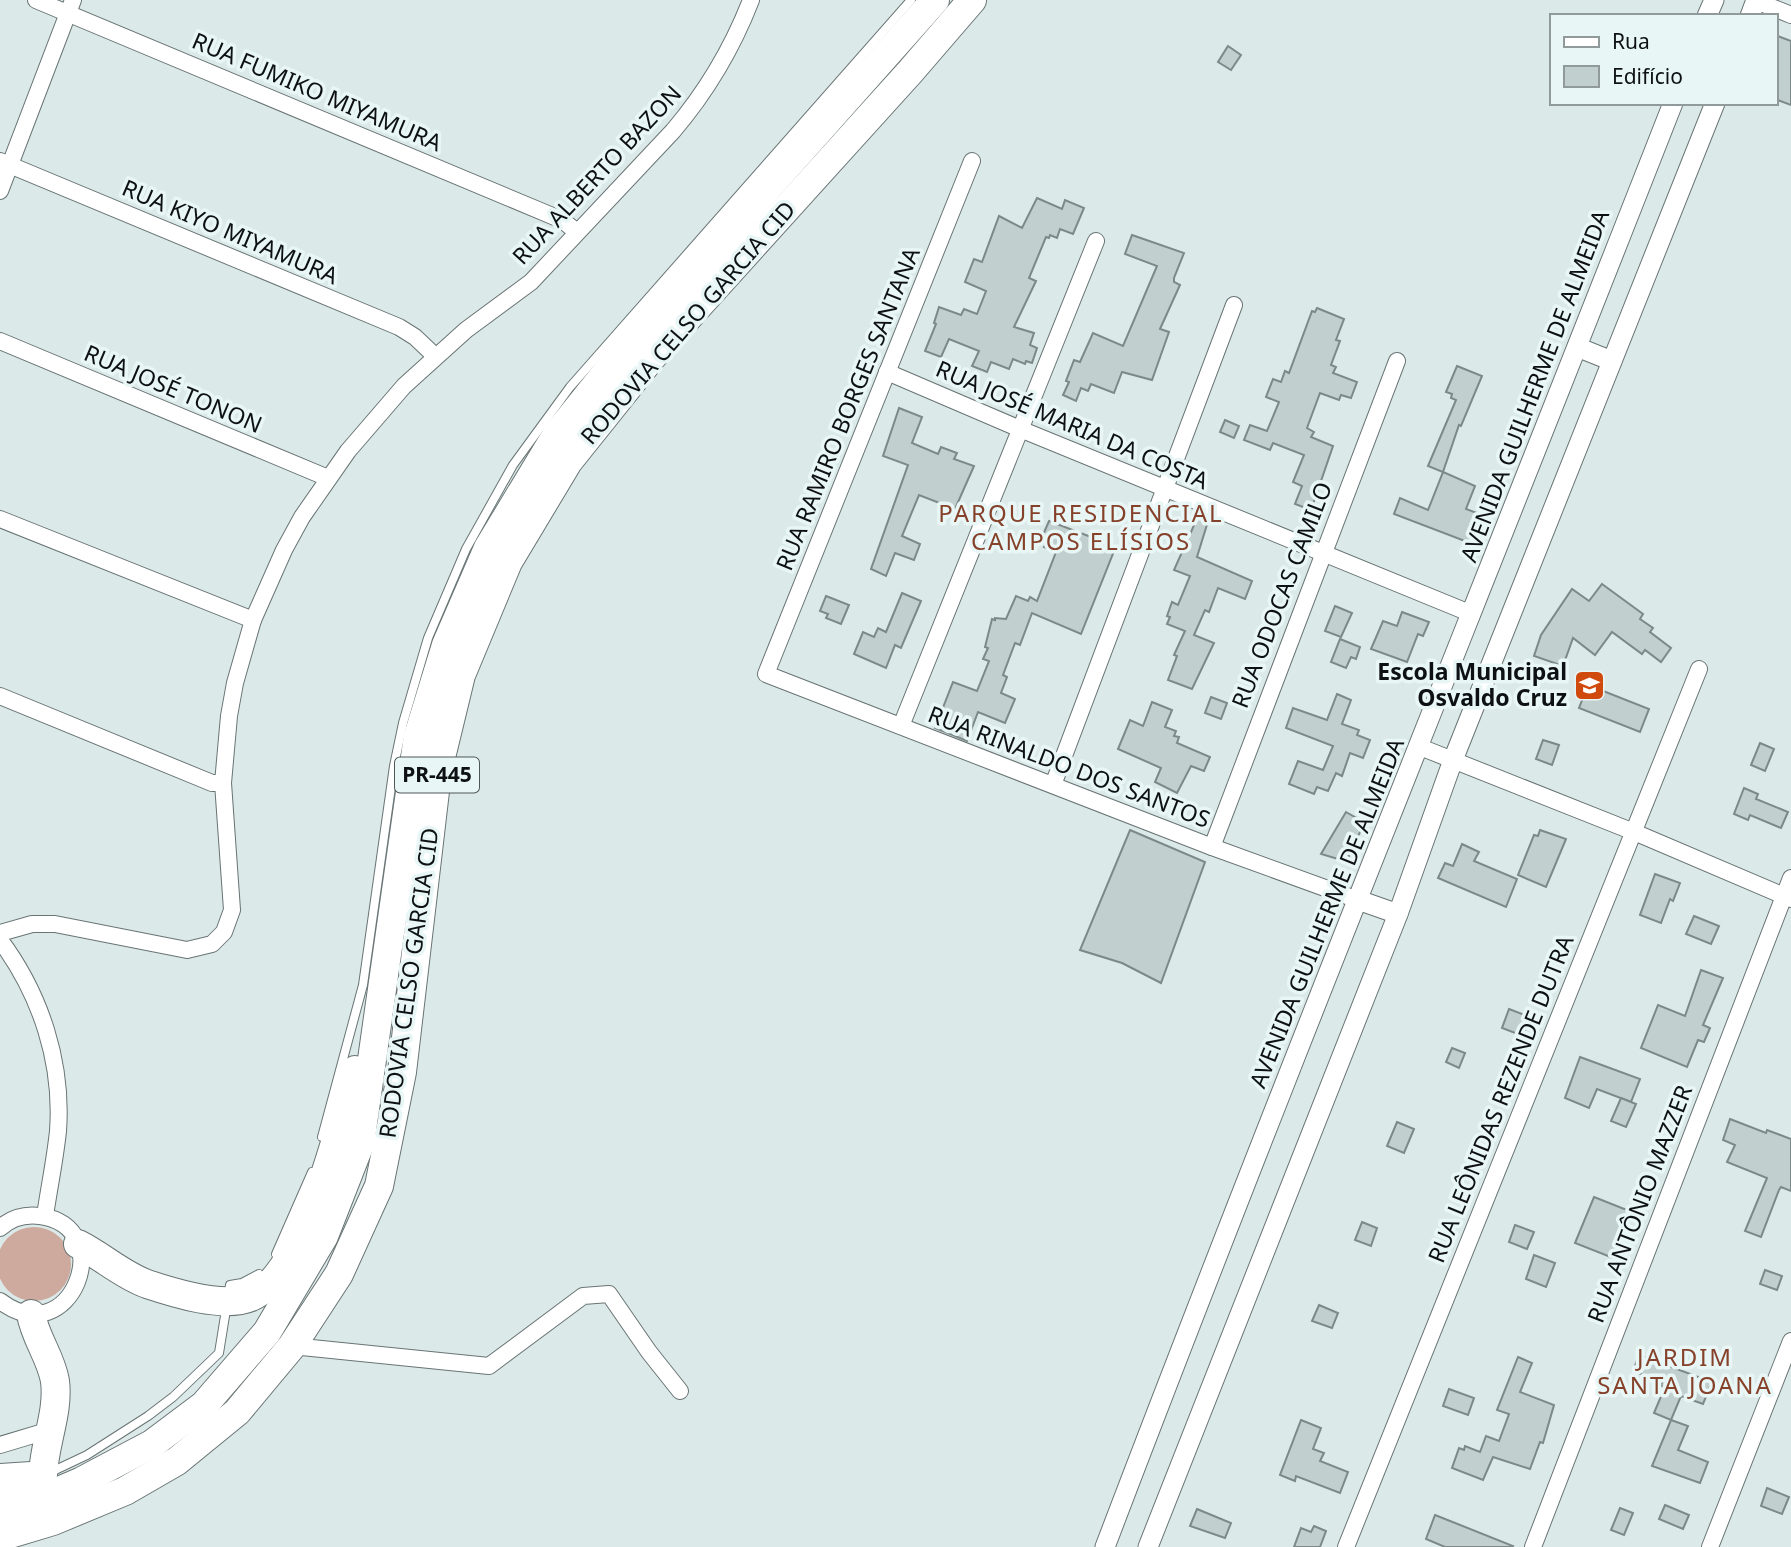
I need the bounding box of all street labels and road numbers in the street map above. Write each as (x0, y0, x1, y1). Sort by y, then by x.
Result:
street label: RUA FUMIKO MIYAMURA (188, 24, 447, 158)
street label: RUA ALBERTO BAZON (505, 78, 688, 271)
street label: RUA KIYO MIYAMURA (117, 171, 344, 291)
street label: RODOVIA CELSO GARCIA CID (573, 194, 802, 451)
street label: AVENIDA GUILHERME DE ALMEIDA (1452, 205, 1616, 566)
street label: RUA RAMIRO BORGES SANTANA (767, 242, 927, 575)
street label: RUA JOSÉ TONON (79, 336, 267, 440)
street label: RUA JOSÉ MARIA DA COSTA (931, 352, 1214, 496)
street label: RUA ODOCAS CAMILO (1223, 477, 1339, 712)
street label: RUA RINALDO DOS SANTOS (924, 697, 1215, 835)
street label: AVENIDA GUILHERME DE ALMEIDA (1241, 733, 1411, 1092)
road number: PR-445 (395, 758, 479, 792)
street label: RODOVIA CELSO GARCIA CID (370, 826, 446, 1140)
street label: RUA LEÔNIDAS REZENDE DUTRA (1420, 930, 1581, 1267)
street label: RUA ANTÔNIO MAZZER (1579, 1080, 1699, 1327)

